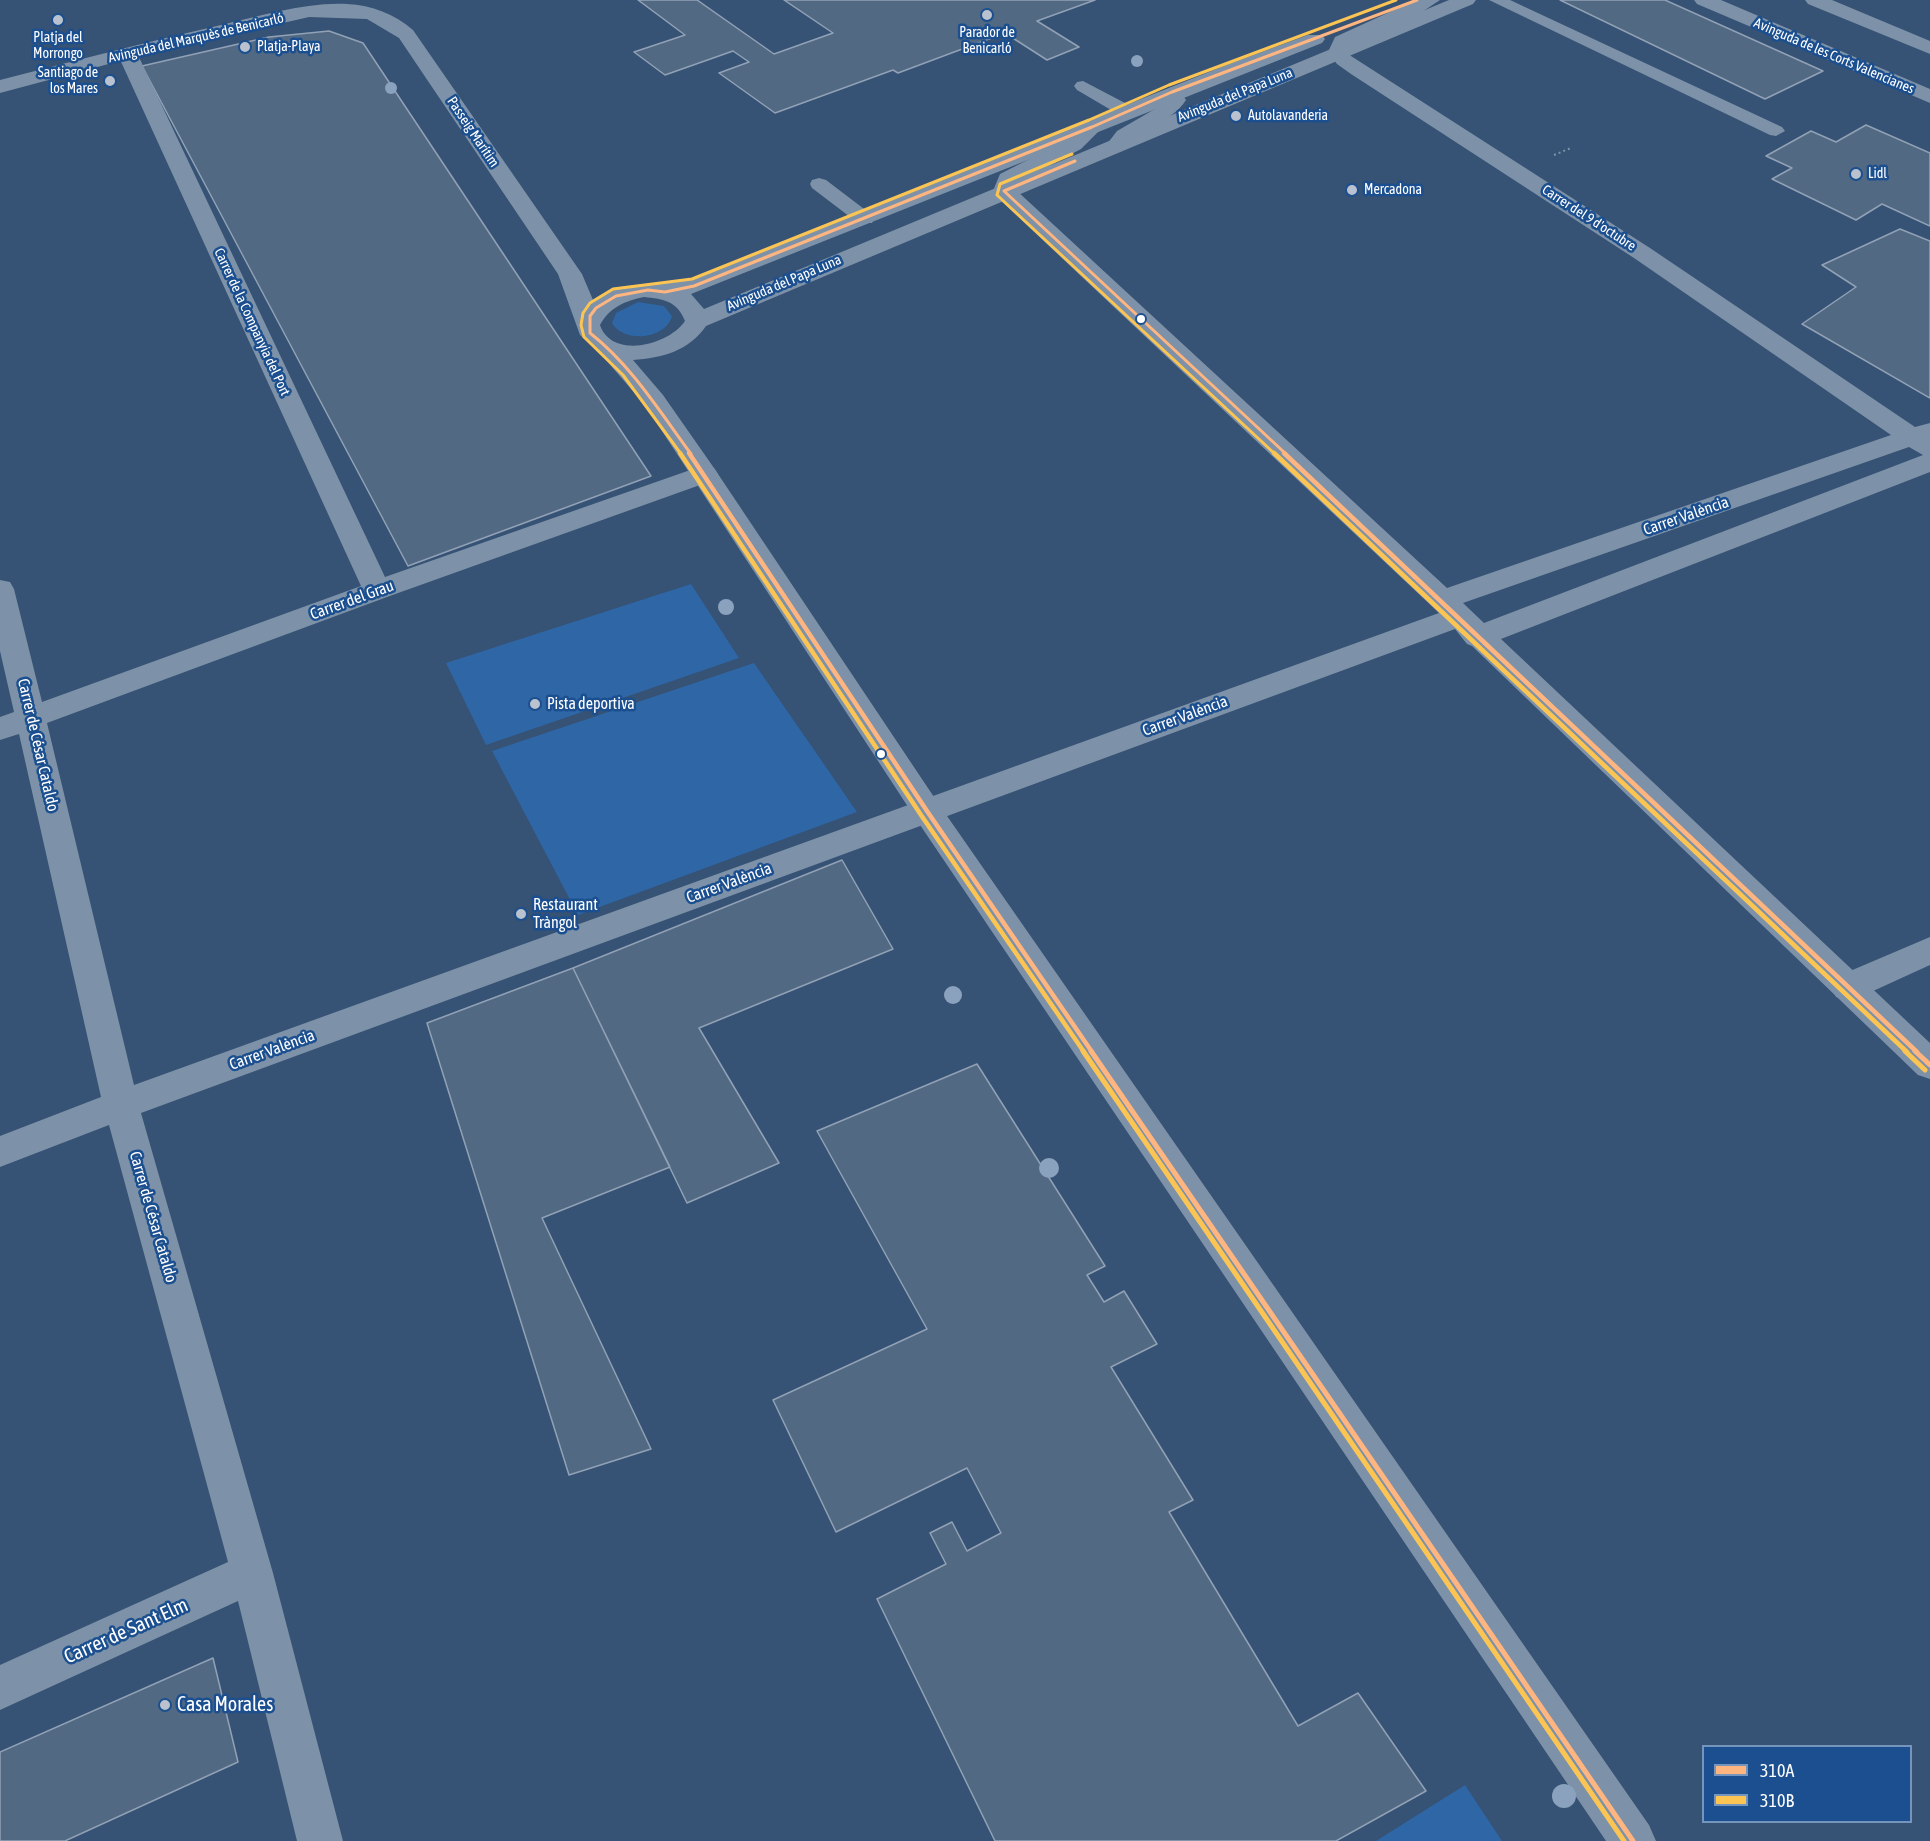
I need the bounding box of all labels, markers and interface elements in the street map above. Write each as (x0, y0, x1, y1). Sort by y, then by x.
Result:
marker: Parador de Benicarló (980, 8, 994, 22)
street label: Avinguda del Marquès de Benicarló (107, 10, 285, 66)
marker: Platja del Morrongo (51, 13, 65, 27)
street label: Avinguda de les Corts Valencianes (1751, 15, 1917, 97)
place label: Parador de Benicarló (959, 25, 1015, 57)
place label: Platja del Morrongo (33, 30, 83, 62)
place label: Platja-Playa (257, 39, 321, 55)
marker: Platja-Playa (238, 40, 252, 54)
street label: Avinguda del Papa Luna (1175, 64, 1295, 126)
place label: Santiago de los Mares (38, 65, 98, 98)
marker: Santiago de los Mares (103, 74, 117, 88)
street label: Passeig Marítim (443, 94, 503, 170)
place label: Autolavanderia (1248, 108, 1328, 124)
marker: Autolavanderia (1229, 109, 1243, 123)
place label: Lidl (1868, 166, 1887, 182)
marker: Lidl (1849, 167, 1863, 181)
street label: Carrer del 9 d'octubre (1539, 181, 1639, 255)
place label: Mercadona (1364, 182, 1422, 198)
marker: Mercadona (1345, 183, 1359, 197)
street label: Carrer de la Companyia del Port (210, 246, 294, 398)
street label: Avinguda del Papa Luna (724, 251, 844, 315)
unlabelled marker (1135, 313, 1147, 325)
street label: Carrer València (1641, 492, 1731, 540)
street label: Carrer del Grau (308, 576, 396, 624)
street label: Carrer de César Cataldo (13, 677, 63, 813)
street label: Carrer València (1140, 692, 1230, 740)
place label: Pista deportiva (547, 694, 635, 714)
marker: Pista deportiva (528, 697, 542, 711)
unlabelled marker (875, 748, 887, 760)
street label: Carrer València (684, 859, 774, 907)
place label: Restaurant Tràngol (533, 895, 598, 933)
marker: Restaurant Tràngol (514, 907, 528, 921)
street label: Carrer València (227, 1026, 317, 1074)
street label: Carrer de César Cataldo (125, 1149, 181, 1285)
street label: Carrer de Sant Elm (60, 1593, 192, 1669)
place label: Casa Morales (177, 1693, 273, 1717)
marker: Casa Morales (158, 1698, 172, 1712)
legend (1702, 1745, 1912, 1823)
text: 310A (1760, 1760, 1794, 1781)
text: 310B (1760, 1790, 1794, 1811)

